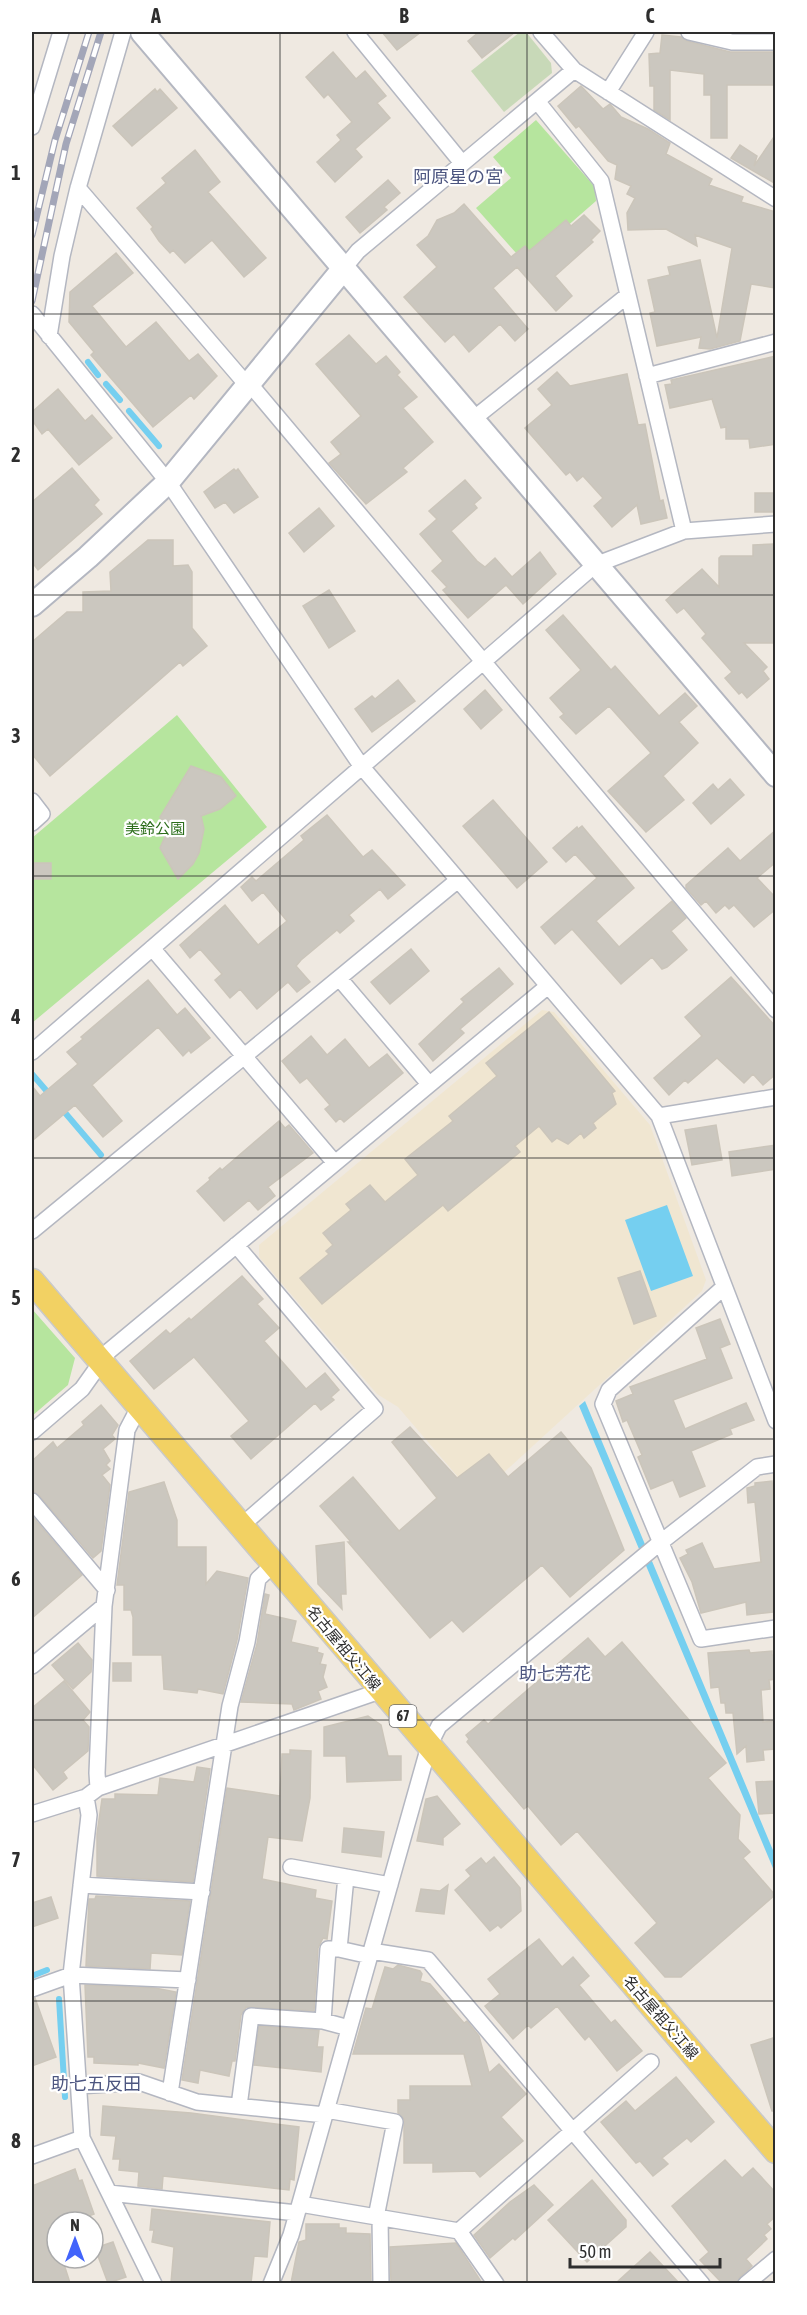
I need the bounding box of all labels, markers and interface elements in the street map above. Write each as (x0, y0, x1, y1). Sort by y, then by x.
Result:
text: A (150, 4, 161, 27)
text: B (399, 4, 409, 27)
text: C (646, 4, 655, 27)
text: 1 (11, 161, 21, 184)
district label: 阿原星の宮 (413, 166, 503, 187)
text: 2 (11, 443, 21, 466)
text: 3 (11, 724, 21, 747)
park label: 美鈴公園 (125, 820, 185, 837)
text: 4 (10, 1005, 21, 1028)
text: 5 (11, 1286, 21, 1309)
text: 6 (11, 1567, 21, 1590)
street label: 名古屋祖父江線 (304, 1602, 384, 1694)
district label: 助七芳花 (519, 1663, 591, 1684)
road number: 67 (390, 1705, 416, 1727)
text: 7 (11, 1848, 21, 1871)
street label: 名古屋祖父江線 (620, 1972, 702, 2062)
district label: 助七五反田 (51, 2073, 141, 2094)
text: 8 (11, 2129, 21, 2152)
north arrow (45, 2210, 105, 2270)
text: N (70, 2216, 80, 2234)
scale bar (570, 2231, 720, 2269)
text: 50 m (579, 2241, 611, 2262)

